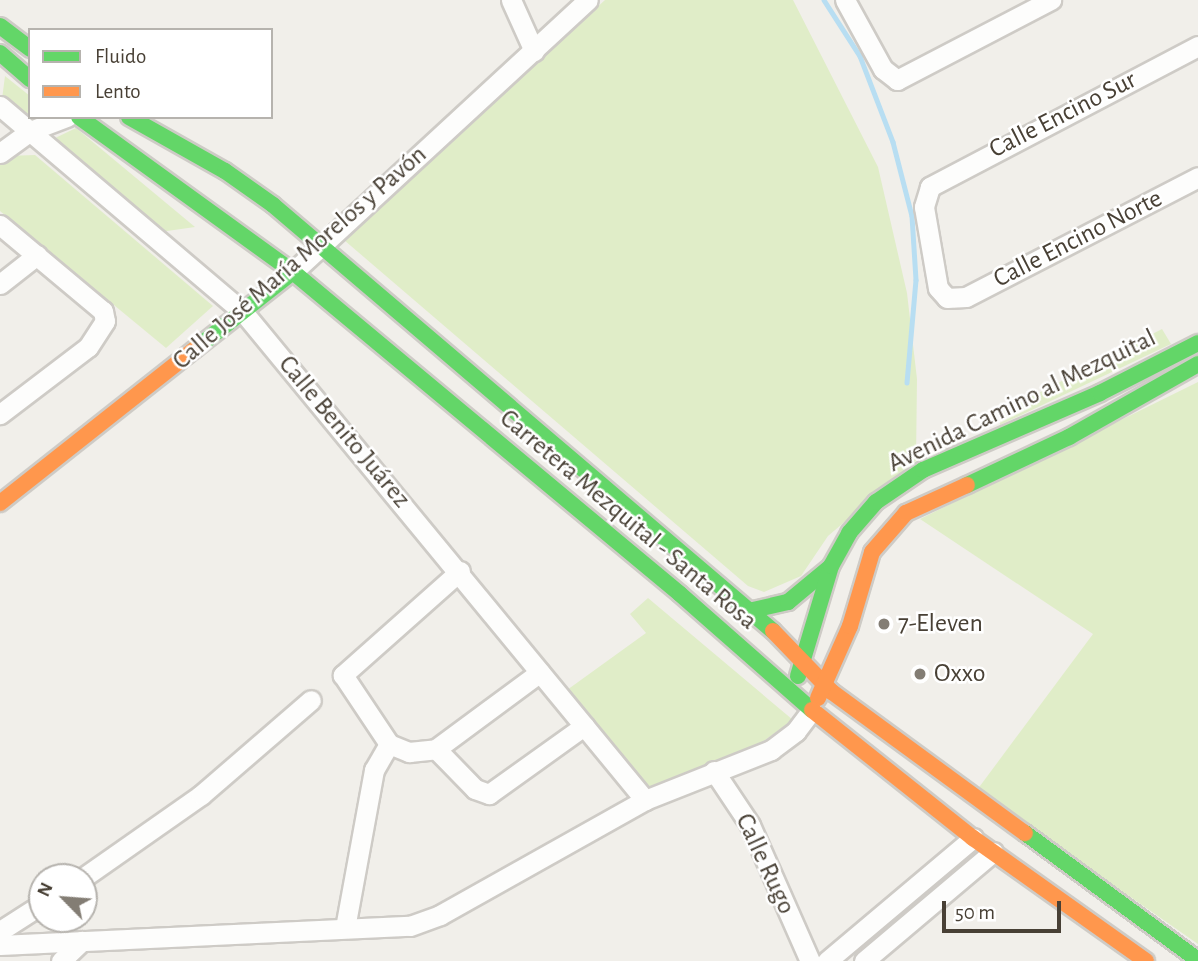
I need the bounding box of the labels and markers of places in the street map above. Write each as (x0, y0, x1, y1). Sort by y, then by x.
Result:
place label: 7-Eleven (898, 608, 983, 640)
marker: 7-Eleven (876, 616, 892, 632)
place label: Oxxo (934, 658, 985, 690)
marker: Oxxo (912, 666, 928, 682)

